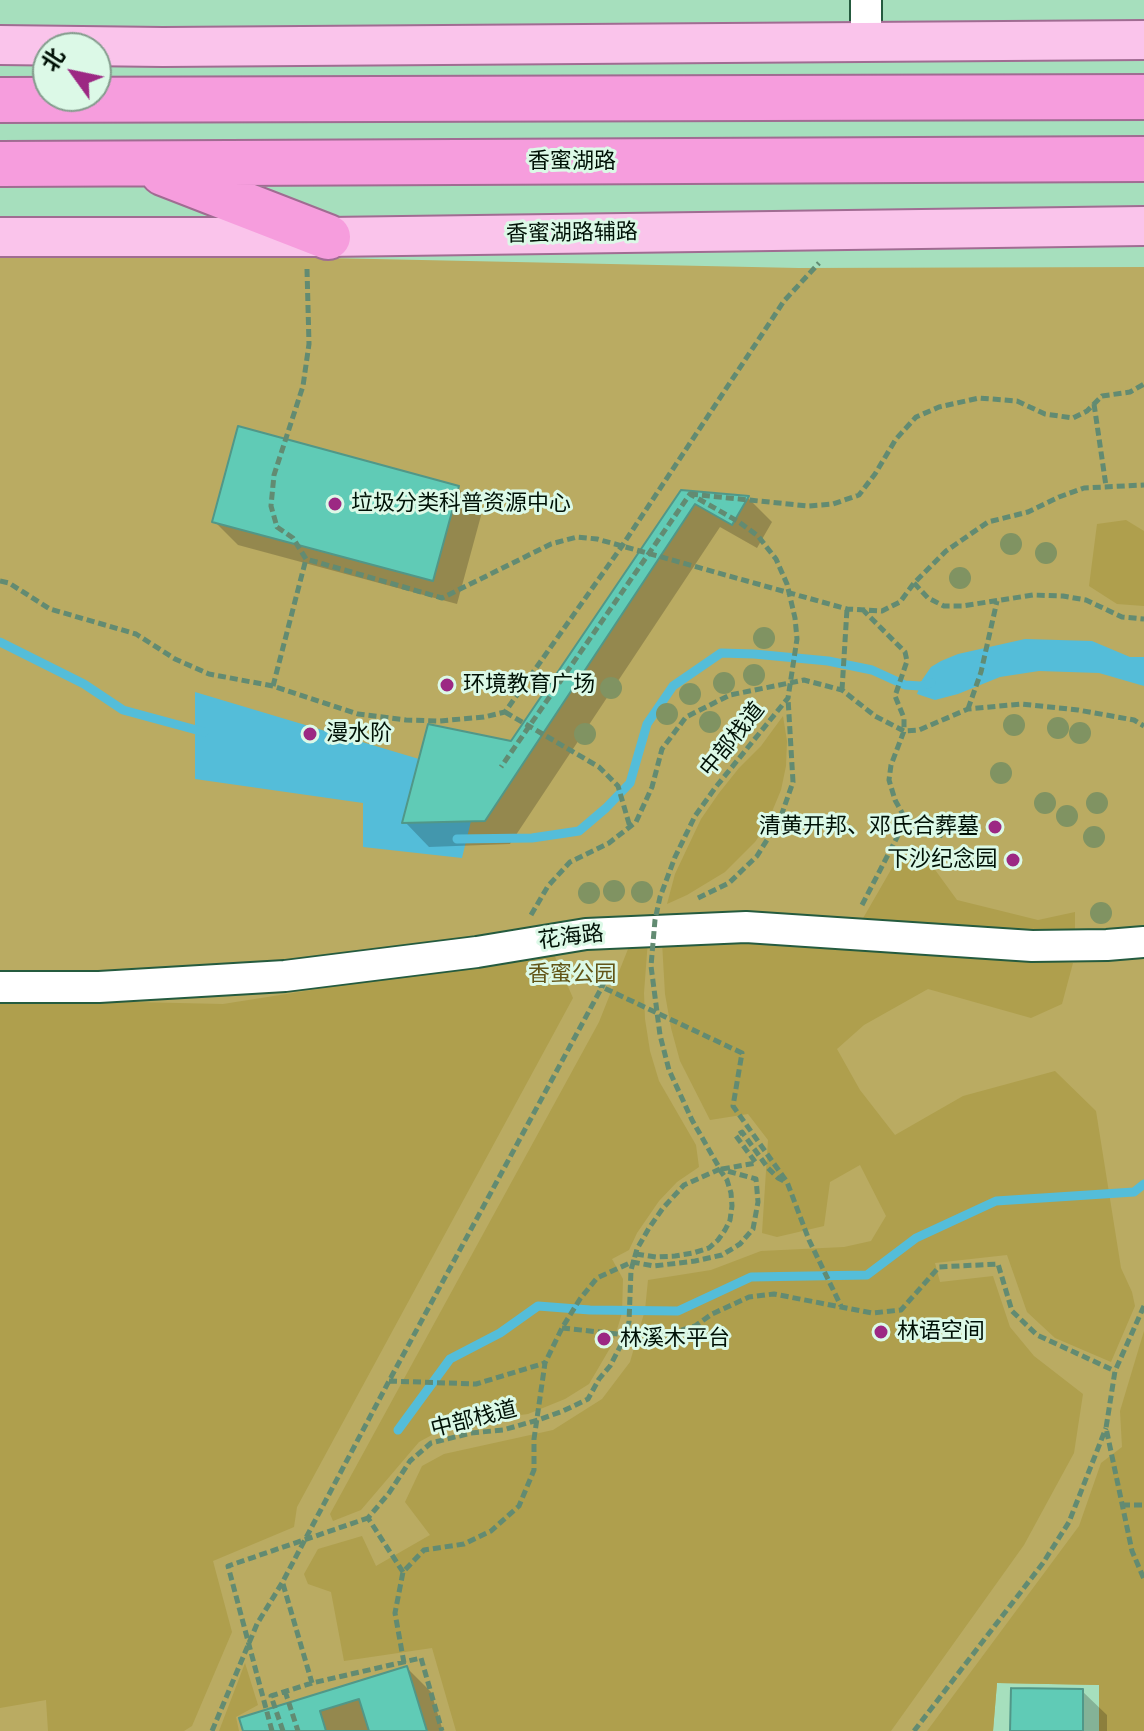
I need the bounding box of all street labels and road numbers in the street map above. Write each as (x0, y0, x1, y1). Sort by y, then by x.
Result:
street label: 香蜜湖路 (528, 149, 616, 175)
street label: 香蜜湖路辅路 (506, 220, 638, 248)
street label: 中部栈道 (695, 697, 771, 783)
street label: 花海路 (537, 921, 605, 955)
street label: 中部栈道 (428, 1397, 520, 1443)

